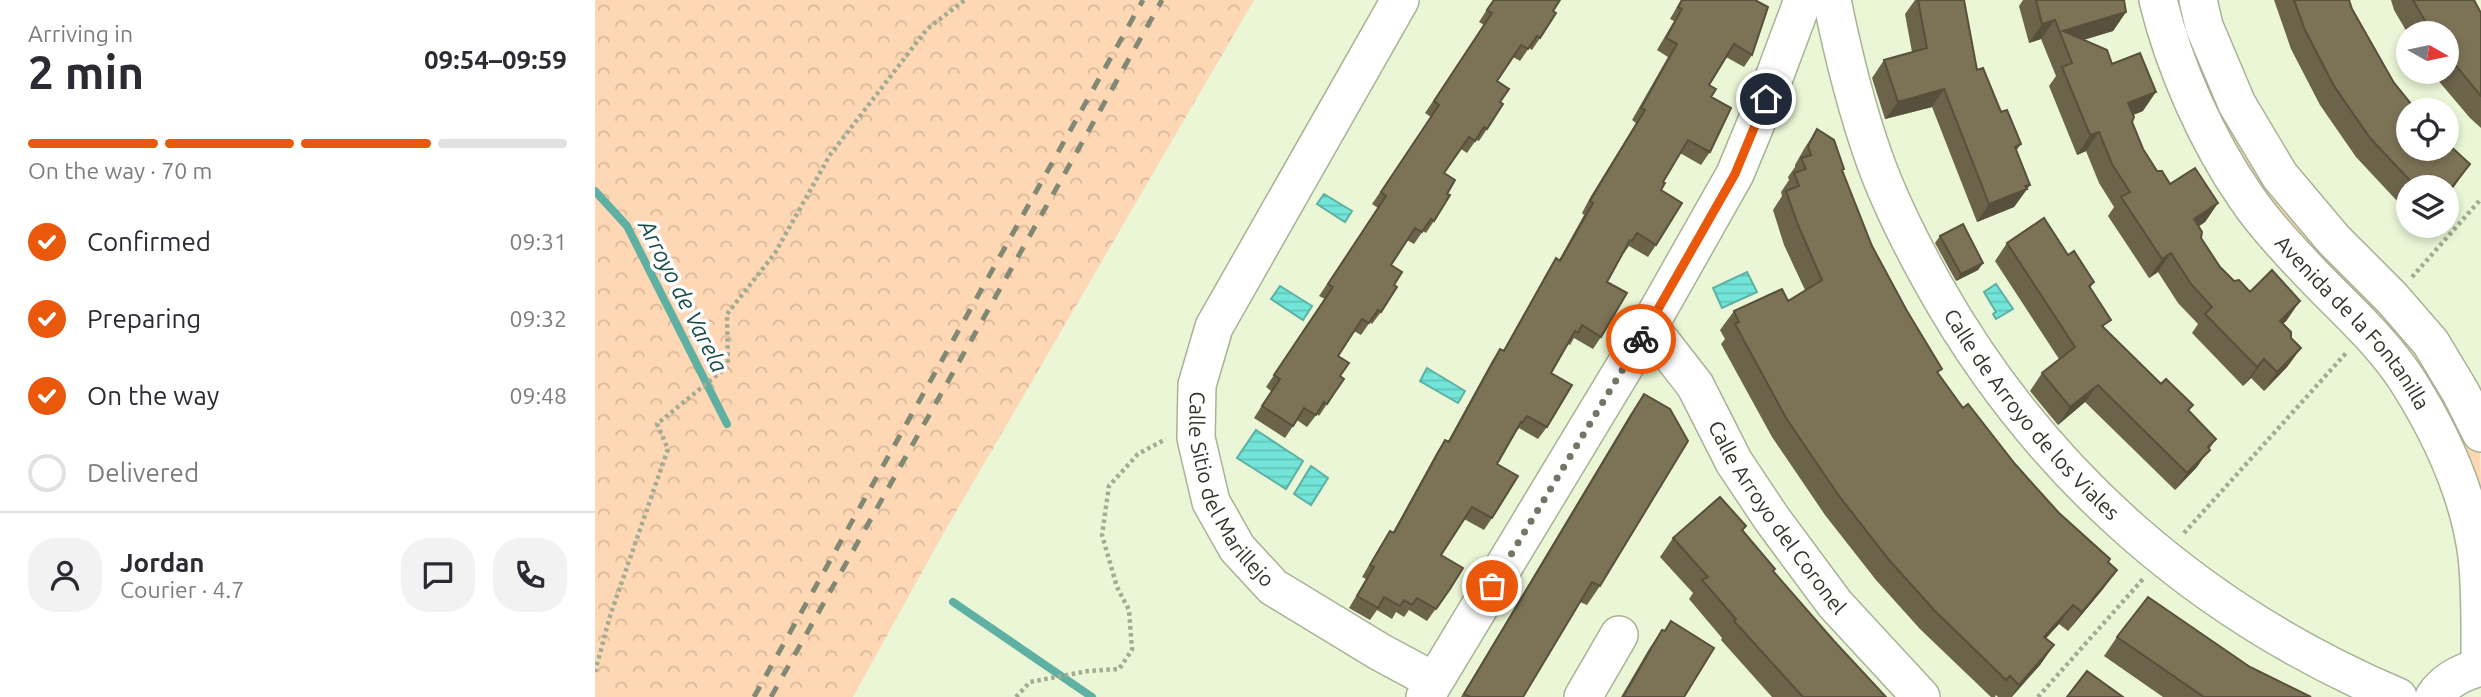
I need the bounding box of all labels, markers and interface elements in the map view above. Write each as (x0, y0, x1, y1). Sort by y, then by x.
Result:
text: Arriving in (28, 21, 133, 46)
north arrow (2396, 21, 2459, 84)
map controls (2396, 21, 2459, 238)
text: 09:54–09:59 (424, 45, 567, 74)
text: 2 min (28, 46, 144, 98)
pin (1736, 69, 1796, 129)
icon: home (1747, 80, 1785, 118)
button: locate (2396, 98, 2459, 161)
text: On the way · 70 m (28, 158, 212, 183)
button: layers (2396, 175, 2459, 238)
water label: Arroyo de Varela (634, 215, 733, 376)
icon: check (28, 223, 66, 261)
text: Confirmed (87, 227, 211, 256)
text: 09:31 (509, 229, 567, 254)
street label: Avenida de la Fontanilla (2271, 230, 2435, 414)
icon: check (28, 300, 66, 338)
text: Preparing (87, 304, 201, 333)
courier (1606, 304, 1676, 374)
street label: Calle de Arroyo de los Viales (1940, 304, 2125, 524)
text: 09:32 (509, 306, 567, 331)
icon: bike (1622, 320, 1660, 358)
icon: check (28, 377, 66, 415)
text: On the way (87, 381, 219, 410)
text: 09:48 (509, 383, 567, 408)
street label: Calle Sitio del Marillejo (1185, 391, 1280, 591)
street label: Calle Arroyo del Coronel (1704, 416, 1851, 619)
text: Delivered (87, 458, 199, 487)
button: person (28, 538, 102, 612)
button: chat (401, 538, 475, 612)
button: phone (493, 538, 567, 612)
text: Jordan (120, 548, 205, 577)
pin (1462, 556, 1522, 616)
icon: bag (1473, 567, 1511, 605)
text: Courier · 4.7 (120, 577, 244, 602)

